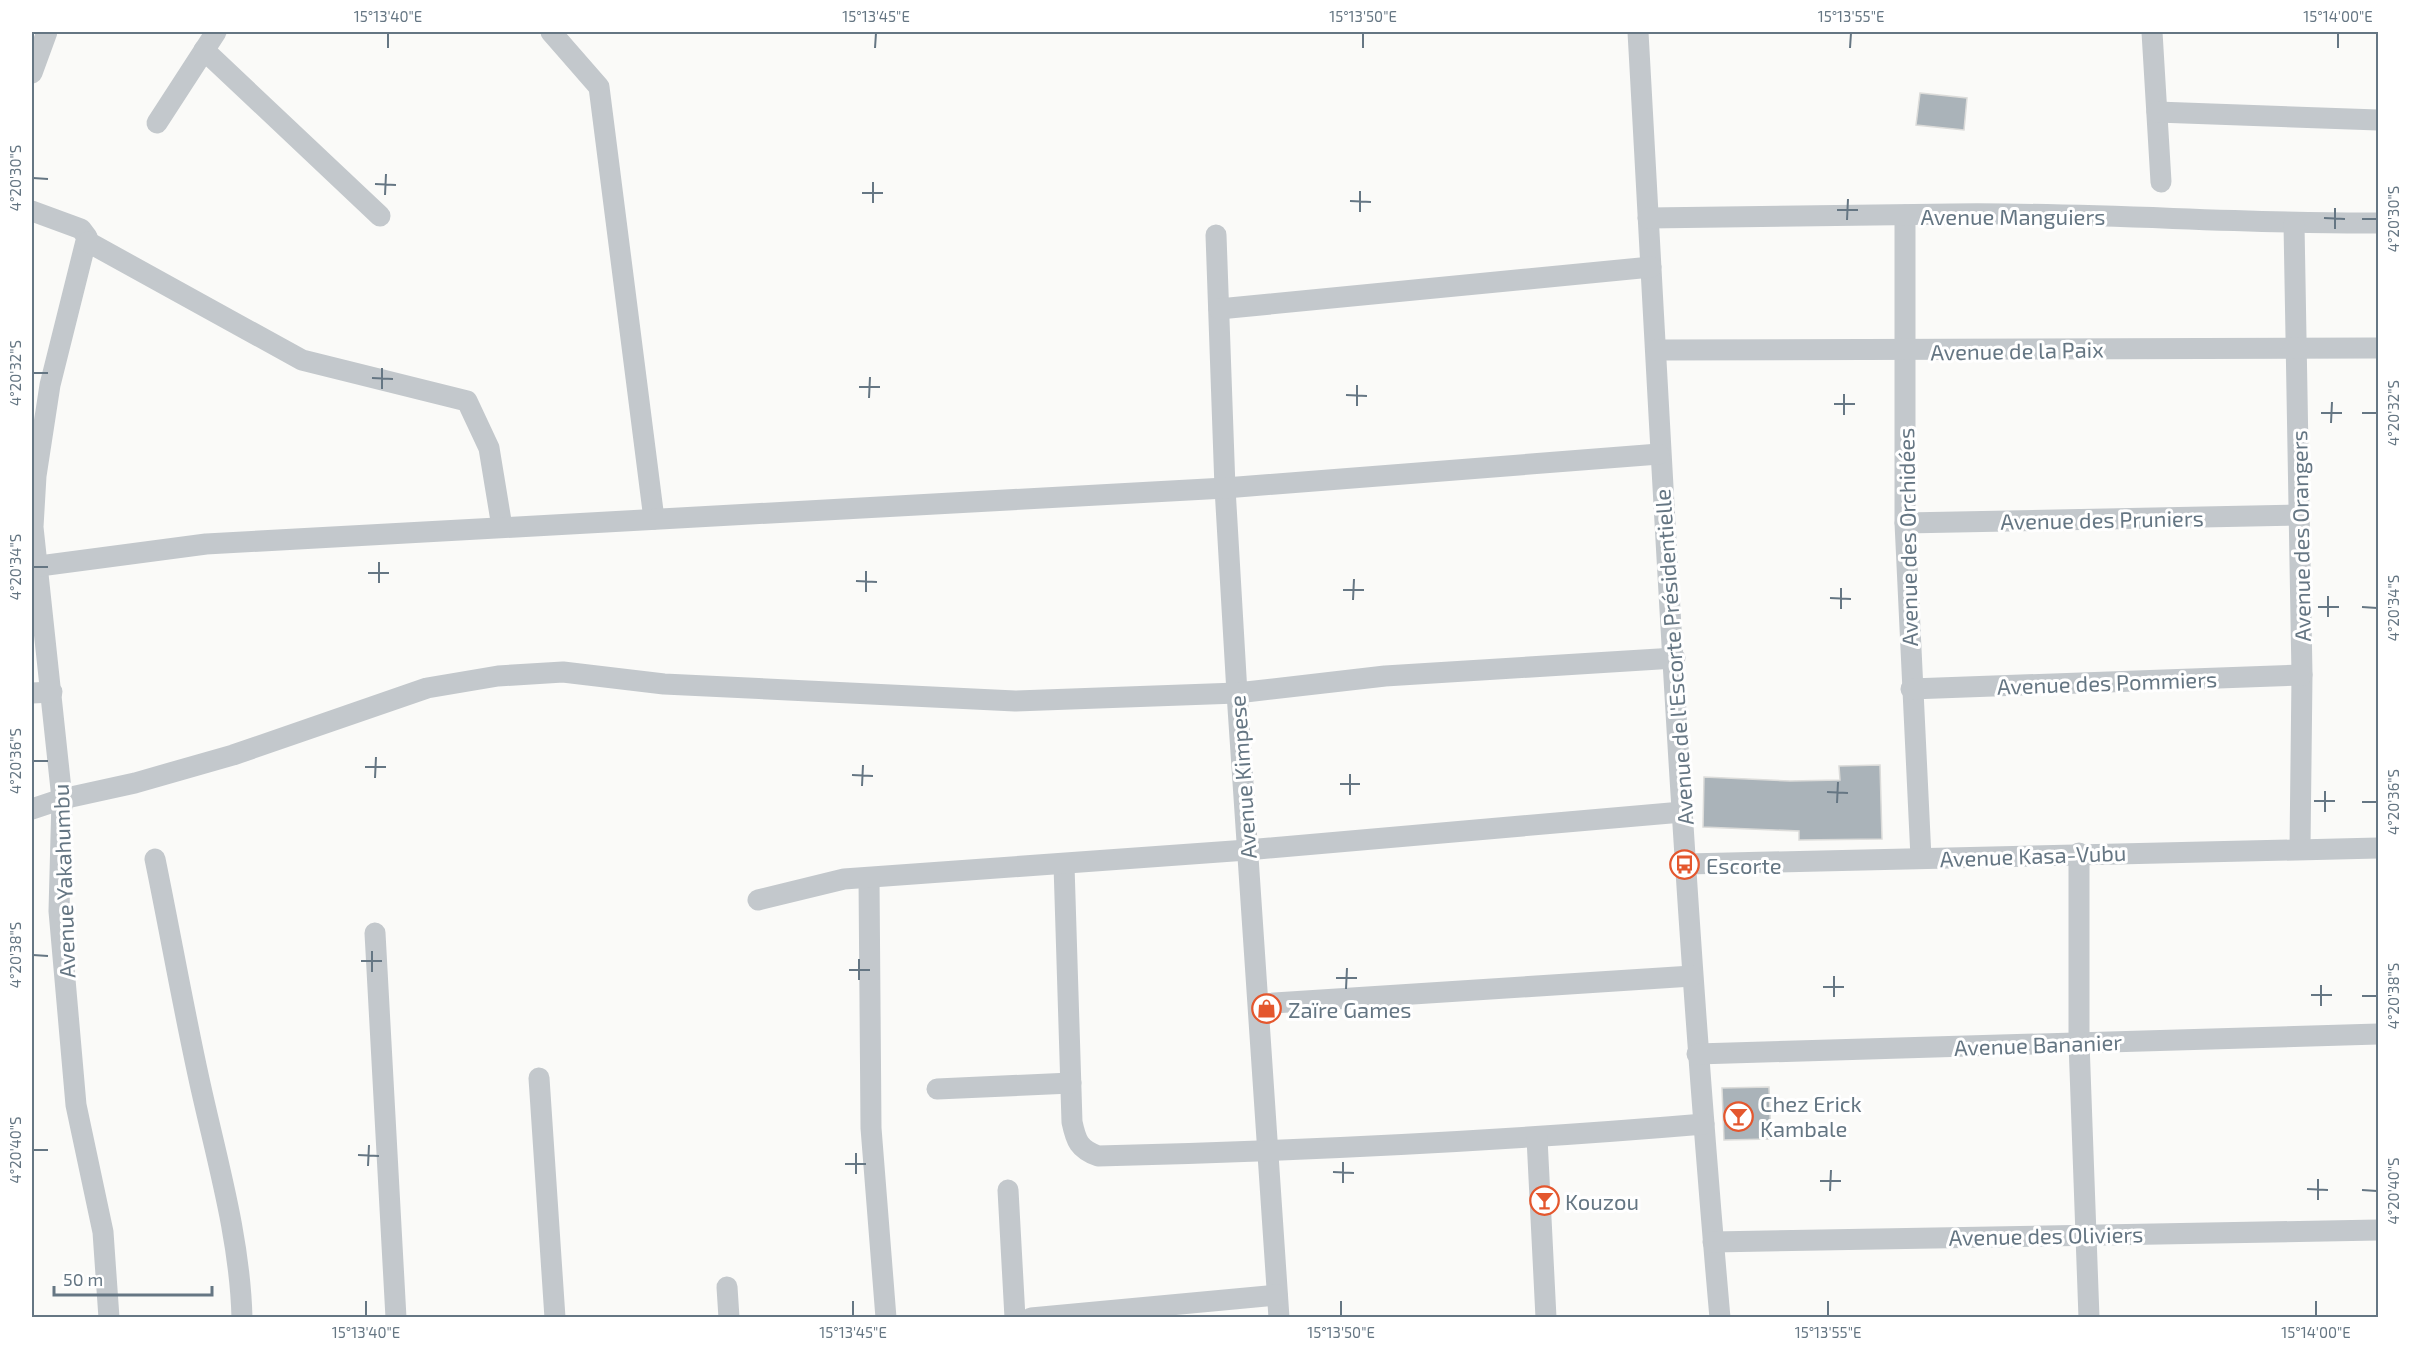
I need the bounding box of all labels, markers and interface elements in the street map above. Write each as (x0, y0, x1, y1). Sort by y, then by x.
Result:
text: 15°13'40"E (354, 7, 422, 25)
text: 15°13'45"E (842, 7, 910, 25)
text: 15°13'50"E (1329, 7, 1397, 25)
text: 15°13'55"E (1818, 7, 1884, 25)
text: 15°14'00"E (2303, 7, 2373, 25)
text: 4°20'30"S (6, 145, 24, 211)
text: 4°20'30"S (2384, 186, 2402, 252)
street label: Avenue Manguiers (1921, 203, 2105, 229)
street label: Avenue de la Paix (1930, 335, 2104, 365)
text: 4°20'32"S (6, 340, 24, 406)
text: 4°20'32"S (2384, 380, 2402, 446)
street label: Avenue des Orchidées (1892, 427, 1922, 647)
street label: Avenue des Orangers (2285, 430, 2315, 642)
street label: Avenue de l'Escorte Présidentielle (1648, 488, 1698, 826)
street label: Avenue des Pruniers (2000, 504, 2204, 534)
text: 4°20'34"S (6, 534, 24, 600)
text: 4°20'34"S (2384, 575, 2402, 641)
street label: Avenue des Pommiers (1996, 665, 2218, 699)
street label: Avenue Kimpese (1223, 694, 1261, 860)
text: 4°20'36"S (6, 728, 24, 794)
text: 4°20'36"S (2384, 769, 2402, 835)
street label: Avenue Yakahumbu (47, 783, 79, 979)
street label: Avenue Kasa-Vubu (1939, 839, 2127, 871)
bus stop icon: Escorte (1669, 849, 1701, 881)
place label: Escorte (1706, 852, 1782, 878)
text: 4°20'38"S (6, 922, 24, 988)
text: 4°20'38"S (2384, 963, 2402, 1029)
shop icon: Zaïre Games (1251, 993, 1283, 1025)
place label: Zaïre Games (1288, 996, 1411, 1022)
street label: Avenue Bananier (1954, 1028, 2123, 1060)
place label: Chez Erick Kambale (1760, 1090, 1862, 1141)
bar icon: Chez Erick Kambale (1723, 1100, 1755, 1132)
text: 4°20'40"S (6, 1117, 24, 1183)
text: 4°20'40"S (2384, 1158, 2402, 1224)
bar icon: Kouzou (1528, 1185, 1560, 1217)
place label: Kouzou (1565, 1188, 1639, 1214)
street label: Avenue des Oliviers (1948, 1220, 2144, 1250)
scale bar (54, 1259, 212, 1297)
text: 50 m (63, 1268, 103, 1290)
text: 15°13'40"E (332, 1323, 400, 1341)
text: 15°13'45"E (819, 1323, 887, 1341)
text: 15°13'50"E (1307, 1323, 1375, 1341)
text: 15°13'55"E (1795, 1323, 1861, 1341)
text: 15°14'00"E (2281, 1323, 2351, 1341)

